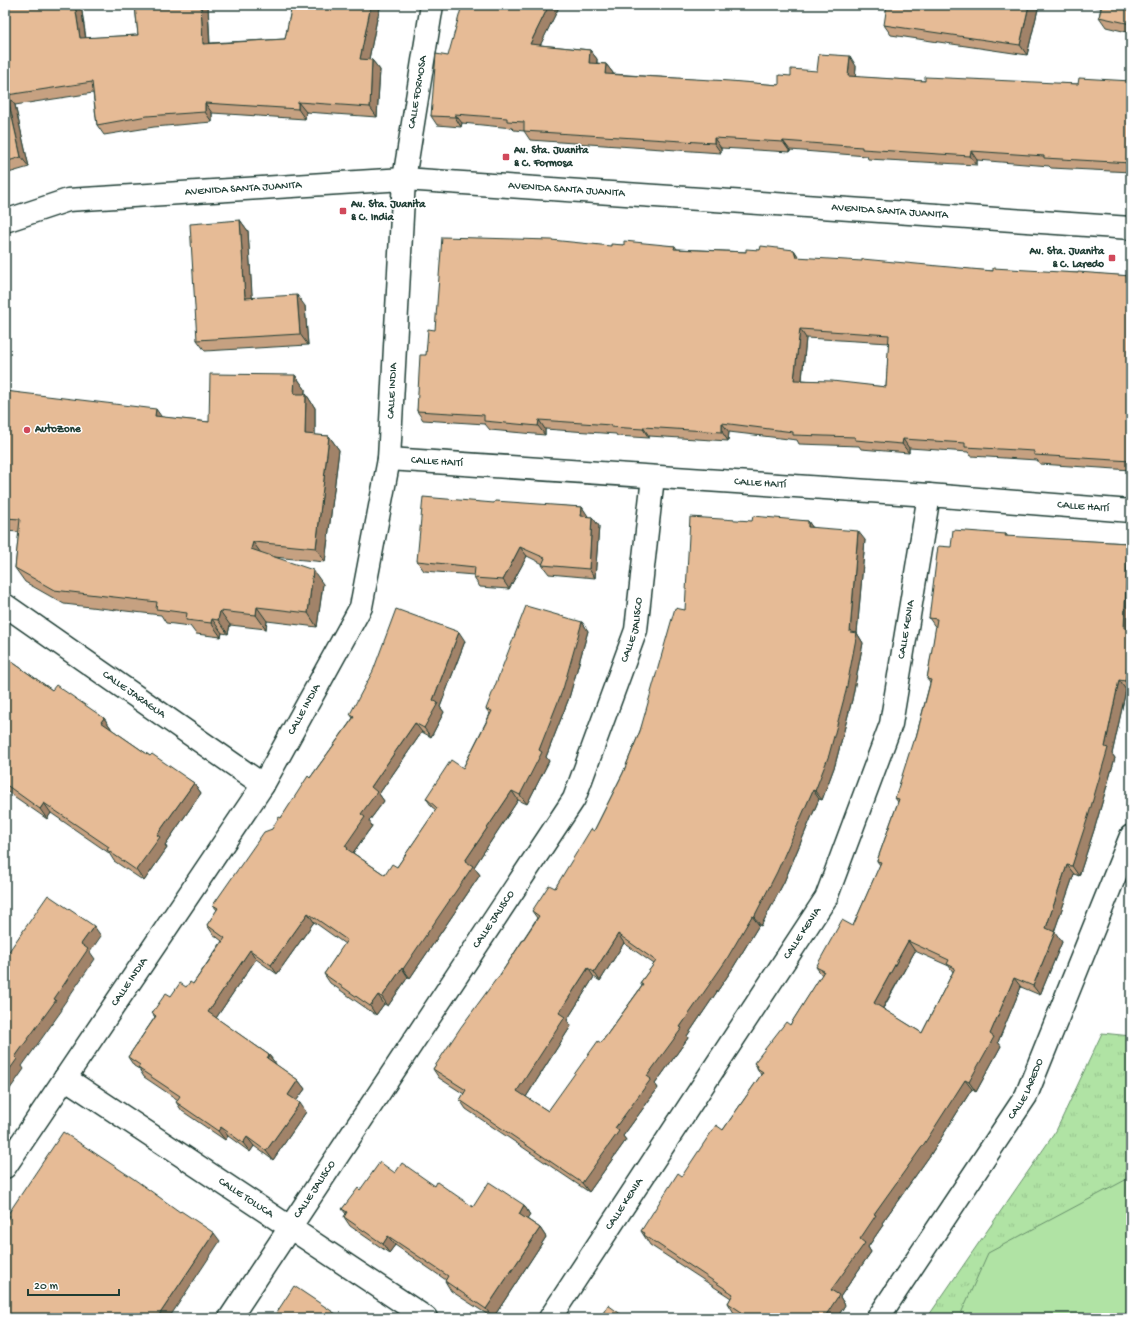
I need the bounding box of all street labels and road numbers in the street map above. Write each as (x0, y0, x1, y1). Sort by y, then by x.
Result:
street label: CALLE FORMOSA (406, 54, 430, 130)
street label: AVENIDA SANTA JUANITA (184, 179, 303, 199)
street label: AVENIDA SANTA JUANITA (508, 180, 626, 200)
street label: AVENIDA SANTA JUANITA (831, 202, 949, 222)
street label: CALLE INDIA (385, 362, 400, 419)
street label: CALLE HAITÍ (410, 454, 464, 470)
street label: CALLE HAITÍ (734, 476, 787, 491)
street label: CALLE HAITÍ (1057, 499, 1110, 515)
street label: CALLE JALISCO (619, 596, 646, 664)
street label: CALLE KENIA (896, 599, 918, 660)
street label: CALLE JARAGUA (100, 669, 168, 721)
street label: CALLE INDIA (286, 682, 324, 737)
street label: CALLE JALISCO (471, 888, 518, 951)
street label: CALLE KENIA (781, 905, 824, 962)
street label: CALLE INDIA (109, 955, 151, 1009)
street label: CALLE LAREDO (1006, 1057, 1047, 1122)
street label: CALLE JALISCO (292, 1158, 339, 1221)
street label: CALLE TOLUCA (216, 1176, 276, 1221)
street label: CALLE KENIA (603, 1176, 646, 1232)

